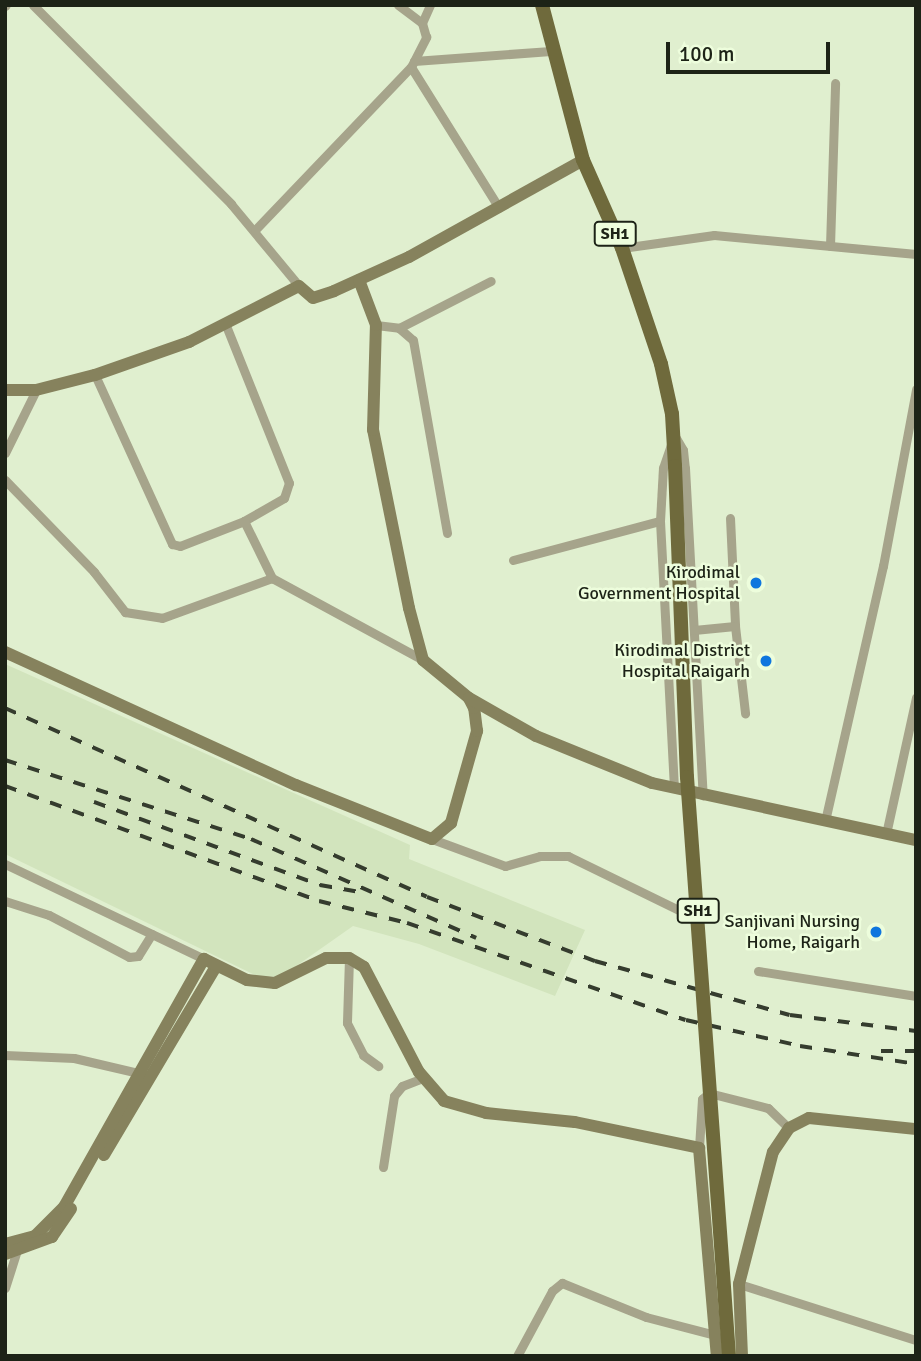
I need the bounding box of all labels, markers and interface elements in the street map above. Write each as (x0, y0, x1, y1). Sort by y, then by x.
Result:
scale bar (669, 28, 834, 72)
text: 100 m (679, 41, 734, 67)
road number: SH1 (592, 222, 638, 246)
place label: Kirodimal Government Hospital (578, 562, 740, 604)
marker: Kirodimal Government Hospital (746, 573, 766, 593)
place label: Kirodimal District Hospital Raigarh (614, 640, 750, 682)
marker: Kirodimal District Hospital Raigarh (756, 651, 776, 671)
road number: SH1 (675, 898, 721, 923)
place label: Sanjivani Nursing Home, Raigarh (725, 911, 860, 954)
marker: Sanjivani Nursing Home, Raigarh (866, 922, 886, 942)

